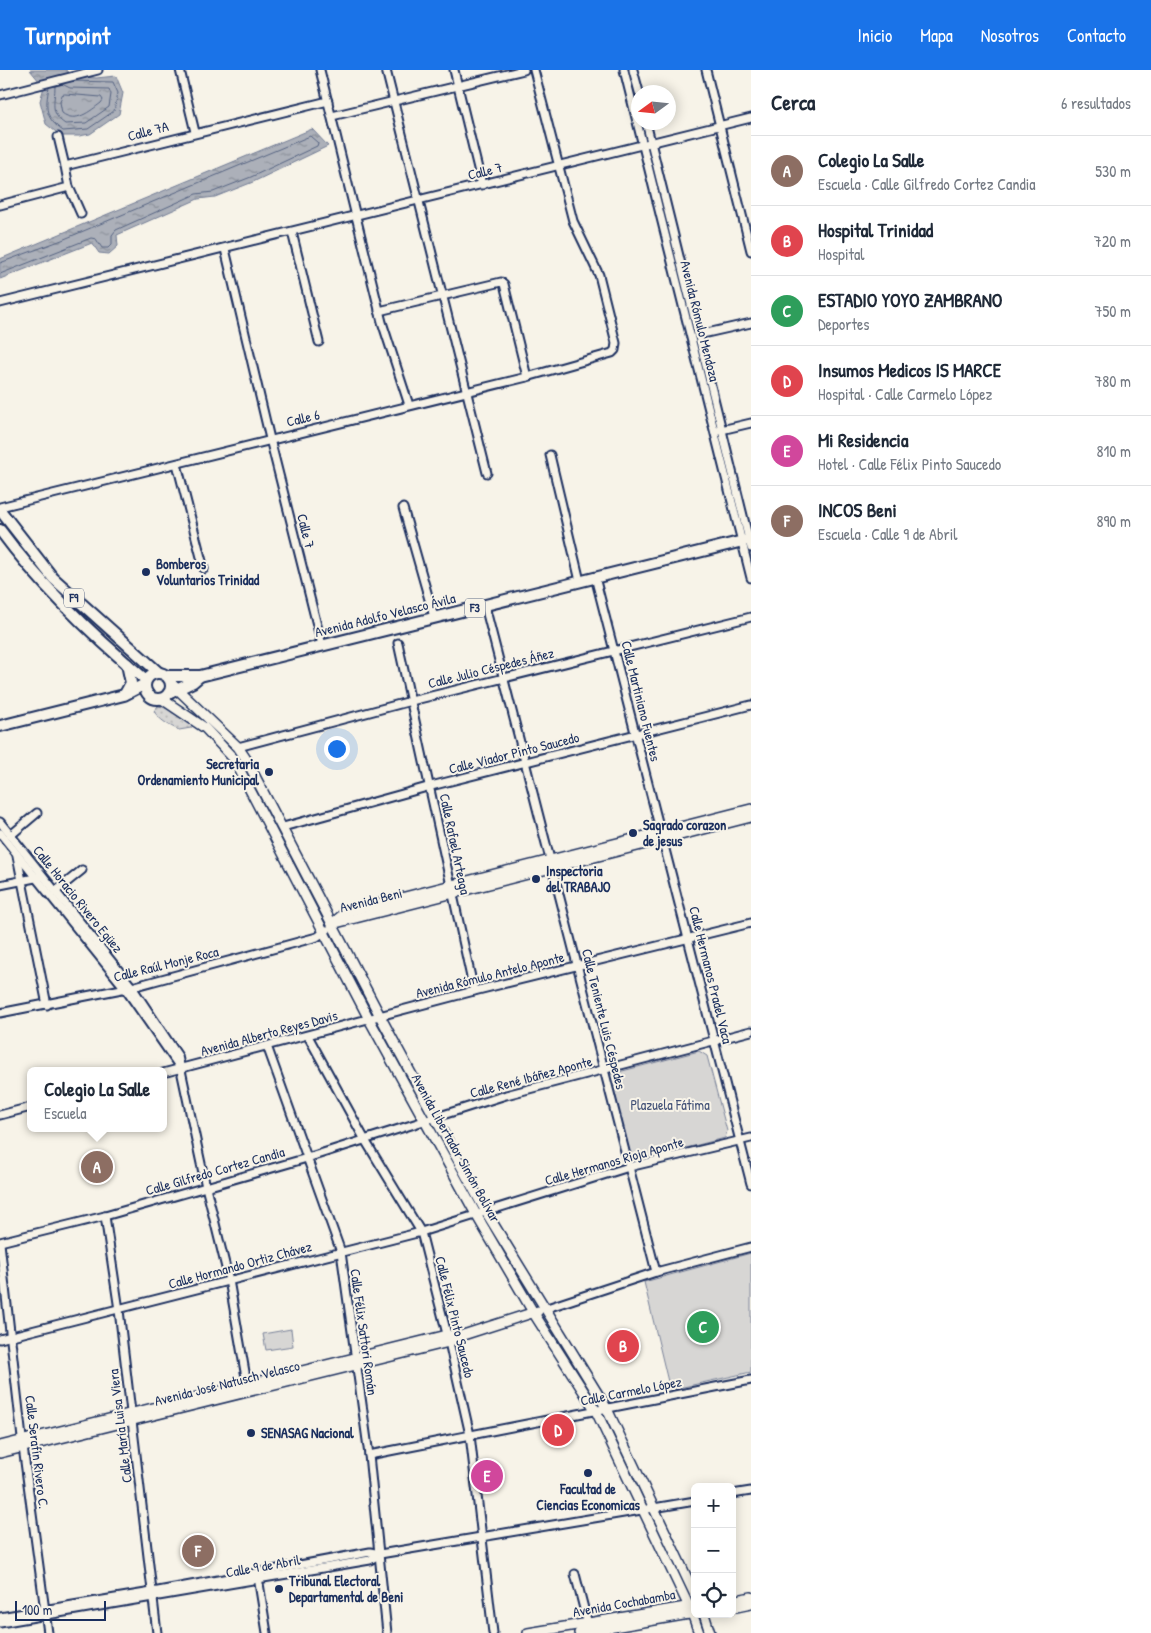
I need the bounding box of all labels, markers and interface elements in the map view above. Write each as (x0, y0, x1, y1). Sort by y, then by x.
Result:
text: Turnpoint (25, 19, 110, 51)
text: Inicio (858, 23, 892, 48)
text: Mapa (920, 23, 953, 48)
text: Nosotros (981, 23, 1039, 48)
text: Contacto (1067, 23, 1126, 48)
north arrow (631, 85, 676, 130)
text: Cerca (771, 88, 815, 117)
text: 6 resultados (1061, 92, 1131, 114)
street label: Calle 7A (125, 116, 171, 145)
text: Colegio La Salle (818, 147, 924, 173)
street label: Calle 7 (466, 157, 504, 184)
text: A (783, 160, 791, 182)
text: 530 m (1095, 160, 1131, 182)
text: Escuela · Calle Gilfredo Cortez Candia (818, 173, 1036, 195)
text: Hospital Trinidad (818, 217, 933, 243)
text: B (783, 230, 791, 252)
text: 720 m (1094, 230, 1131, 252)
text: Hospital (818, 243, 865, 265)
street label: Avenida Rómulo Mendoza (676, 258, 725, 384)
text: ESTADIO YOYO ZAMBRANO (818, 287, 1002, 313)
text: C (783, 300, 791, 322)
text: 750 m (1095, 300, 1131, 322)
text: Deportes (818, 313, 869, 335)
text: Insumos Medicos IS MARCE (818, 357, 1001, 383)
text: D (783, 370, 791, 392)
text: 780 m (1094, 370, 1131, 392)
text: Hospital · Calle Carmelo López (818, 383, 992, 405)
street label: Calle 6 (284, 404, 322, 431)
text: Mi Residencia (818, 427, 908, 453)
text: E (783, 440, 791, 462)
text: 810 m (1097, 440, 1131, 462)
text: Hotel · Calle Félix Pinto Saucedo (818, 453, 1001, 475)
text: INCOS Beni (818, 497, 897, 523)
text: F (784, 510, 790, 532)
text: 890 m (1096, 510, 1131, 532)
street label: Calle 7 (293, 512, 320, 550)
text: Escuela · Calle 9 de Abril (818, 523, 958, 545)
place label: Bomberos Voluntarios Trinidad (156, 554, 260, 589)
marker: Bomberos Voluntarios Trinidad (140, 566, 152, 578)
road number: F9 (64, 588, 84, 608)
street label: Avenida Adolfo Velasco Ávila (313, 588, 458, 641)
road number: F3 (465, 598, 485, 618)
street label: Calle Martiniano Fuentes (617, 639, 666, 763)
street label: Calle Julio Céspedes Áñez (426, 643, 556, 693)
street label: Calle Viador Pinto Saucedo (447, 727, 581, 778)
your location (324, 736, 350, 762)
place label: Secretaria Ordenamiento Municipal (138, 754, 260, 791)
marker: Secretaria Ordenamiento Municipal (263, 766, 275, 778)
street label: Calle Rafael Arteaga (435, 792, 476, 897)
place label: Sagrado corazon de jesus (643, 815, 726, 851)
marker: Sagrado corazon de jesus (627, 827, 639, 839)
street label: Calle Horacio Rivero Egüez (28, 841, 128, 957)
place label: Inspectoria del TRABAJO (546, 861, 611, 896)
marker: Inspectoria del TRABAJO (530, 873, 542, 885)
street label: Avenida Beni (338, 883, 404, 916)
street label: Calle Hermanos Pradel Vaca (685, 904, 738, 1046)
street label: Calle Raúl Monje Roca (111, 941, 221, 987)
street label: Avenida Rómulo Antelo Aponte (414, 947, 567, 1003)
street label: Calle Teniente Luis Céspedes (577, 947, 631, 1091)
street label: Avenida Alberto Reyes Davis (198, 1005, 340, 1061)
street label: Calle René Ibáñez Aponte (468, 1051, 595, 1103)
popup (27, 1067, 167, 1132)
street label: Avenida Libertador Simón Bolívar (408, 1070, 506, 1226)
text: Colegio La Salle (44, 1076, 150, 1102)
park label: Plazuela Fátima (630, 1095, 710, 1114)
text: Escuela (44, 1102, 87, 1124)
street label: Calle Hermanos Rioja Aponte (542, 1132, 686, 1190)
street label: Calle Gilfredo Cortez Candia (143, 1141, 287, 1199)
pin: A (81, 1148, 113, 1186)
street label: Calle Hormando Ortiz Chávez (166, 1236, 314, 1293)
street label: Calle Félix Pinto Saucedo (431, 1254, 480, 1380)
street label: Calle Félix Sattori Román (346, 1268, 383, 1396)
pin: C (687, 1308, 719, 1346)
pin: B (607, 1327, 639, 1365)
street label: Avenida José Natusch Velasco (152, 1355, 302, 1410)
street label: Calle María Luisa Viera (103, 1368, 136, 1484)
street label: Calle Carmelo López (579, 1371, 683, 1411)
street label: Calle Serafín Rivero C. (21, 1394, 54, 1510)
pin: D (542, 1411, 574, 1449)
place label: SENASAG Nacional (261, 1423, 354, 1442)
marker: SENASAG Nacional (245, 1427, 257, 1439)
pin: E (471, 1457, 503, 1495)
marker: Facultad de Ciencias Economicas (582, 1467, 594, 1479)
place label: Facultad de Ciencias Economicas (536, 1479, 640, 1514)
map controls (691, 1483, 736, 1618)
button: + (691, 1483, 736, 1528)
button: − (691, 1528, 736, 1573)
pin: F (182, 1532, 214, 1570)
street label: Calle 9 de Abril (224, 1550, 302, 1581)
place label: Tribunal Electoral Departamental de Beni (288, 1571, 403, 1608)
button: locate (691, 1573, 736, 1618)
marker: Tribunal Electoral Departamental de Beni (273, 1583, 285, 1595)
street label: Avenida Cochabamba (571, 1584, 677, 1621)
scale bar (15, 1598, 106, 1621)
text: 100 m (22, 1600, 52, 1619)

